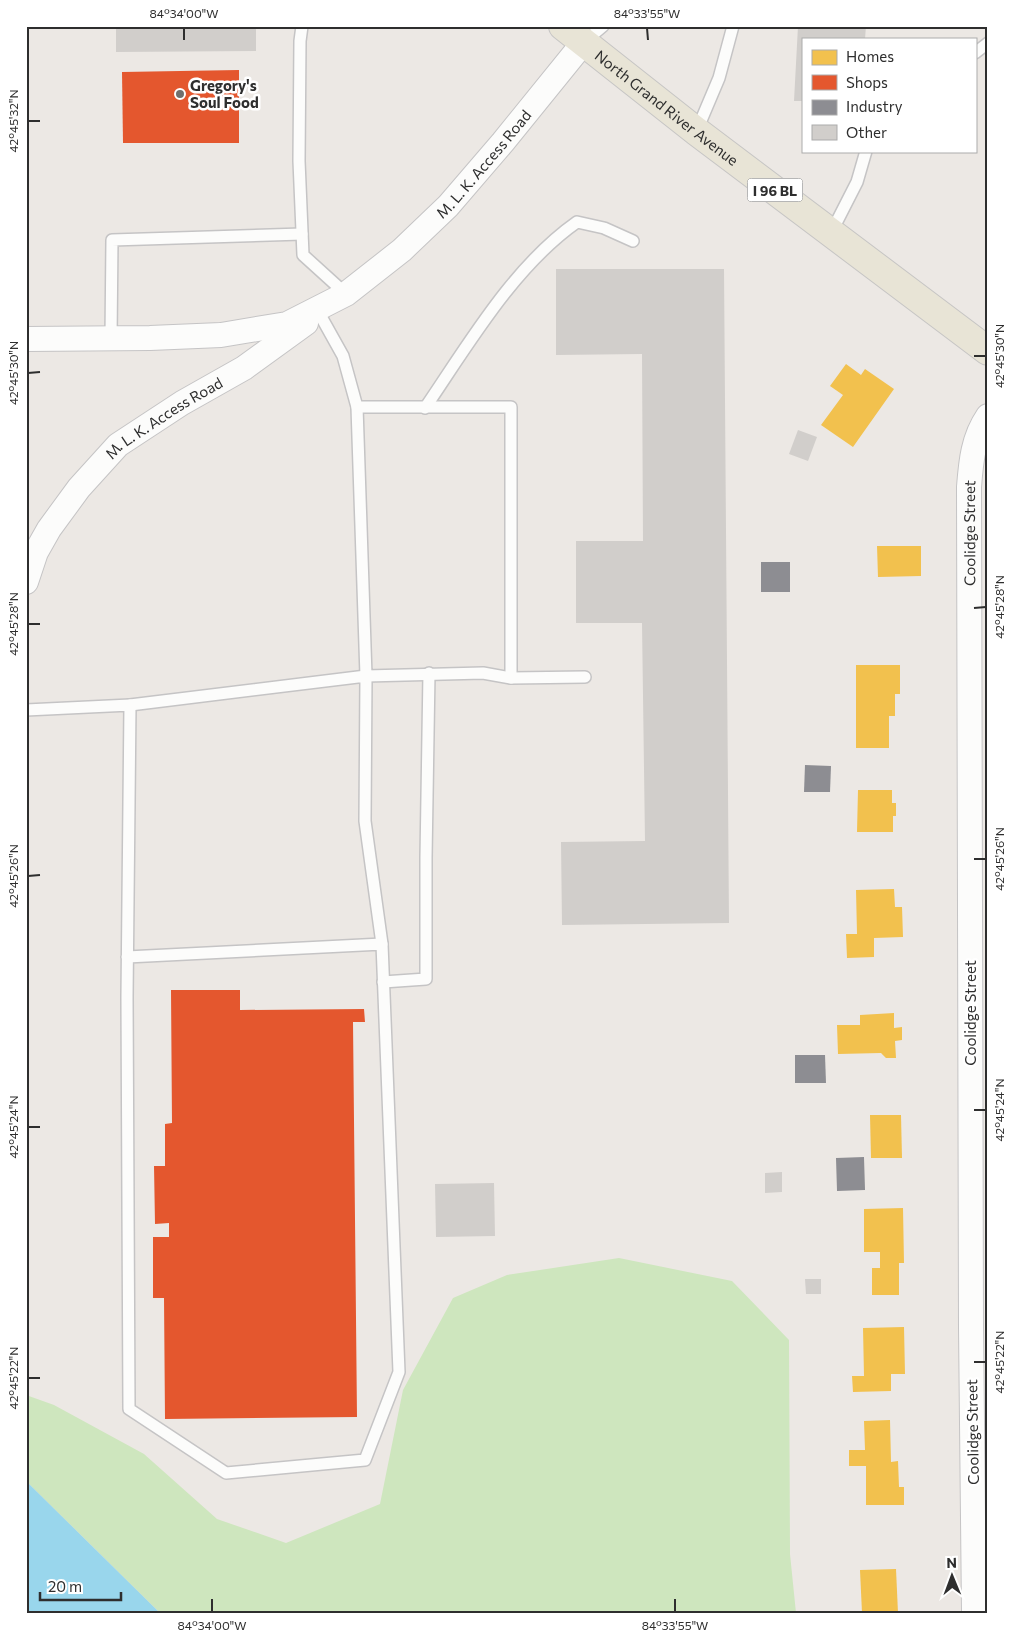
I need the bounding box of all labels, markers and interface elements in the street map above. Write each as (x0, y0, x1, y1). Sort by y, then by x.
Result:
text: 84°34'00"W (150, 6, 218, 20)
text: 84°33'55"W (614, 6, 680, 20)
legend (802, 38, 976, 152)
street label: North Grand River Avenue (592, 46, 742, 169)
text: Homes (846, 47, 894, 65)
text: Shops (846, 73, 888, 91)
place label: Gregory's Soul Food (190, 76, 259, 111)
marker: Gregory's Soul Food (174, 88, 186, 100)
text: 42°45'32"N (6, 90, 20, 152)
text: Industry (846, 97, 903, 115)
street label: M. L. K. Access Road (432, 106, 534, 222)
text: Other (846, 123, 887, 141)
road number: I 96 BL (748, 178, 802, 202)
text: 42°45'30"N (992, 324, 1006, 388)
text: 42°45'30"N (6, 341, 20, 405)
street label: M. L. K. Access Road (101, 373, 226, 462)
street label: Coolidge Street (960, 479, 979, 586)
text: 42°45'28"N (992, 575, 1006, 639)
text: 42°45'28"N (6, 592, 20, 656)
text: 42°45'26"N (992, 827, 1006, 891)
text: 42°45'26"N (6, 844, 20, 908)
street label: Coolidge Street (961, 960, 979, 1066)
text: 42°45'24"N (992, 1078, 1006, 1142)
text: 42°45'24"N (6, 1095, 20, 1159)
text: 42°45'22"N (992, 1331, 1006, 1393)
text: 42°45'22"N (6, 1347, 20, 1409)
street label: Coolidge Street (962, 1379, 982, 1485)
north arrow (926, 1552, 976, 1602)
text: N (946, 1554, 957, 1571)
scale bar (40, 1569, 121, 1601)
text: 20 m (48, 1577, 82, 1595)
text: 84°34'00"W (178, 1618, 246, 1632)
text: 84°33'55"W (642, 1618, 708, 1632)

